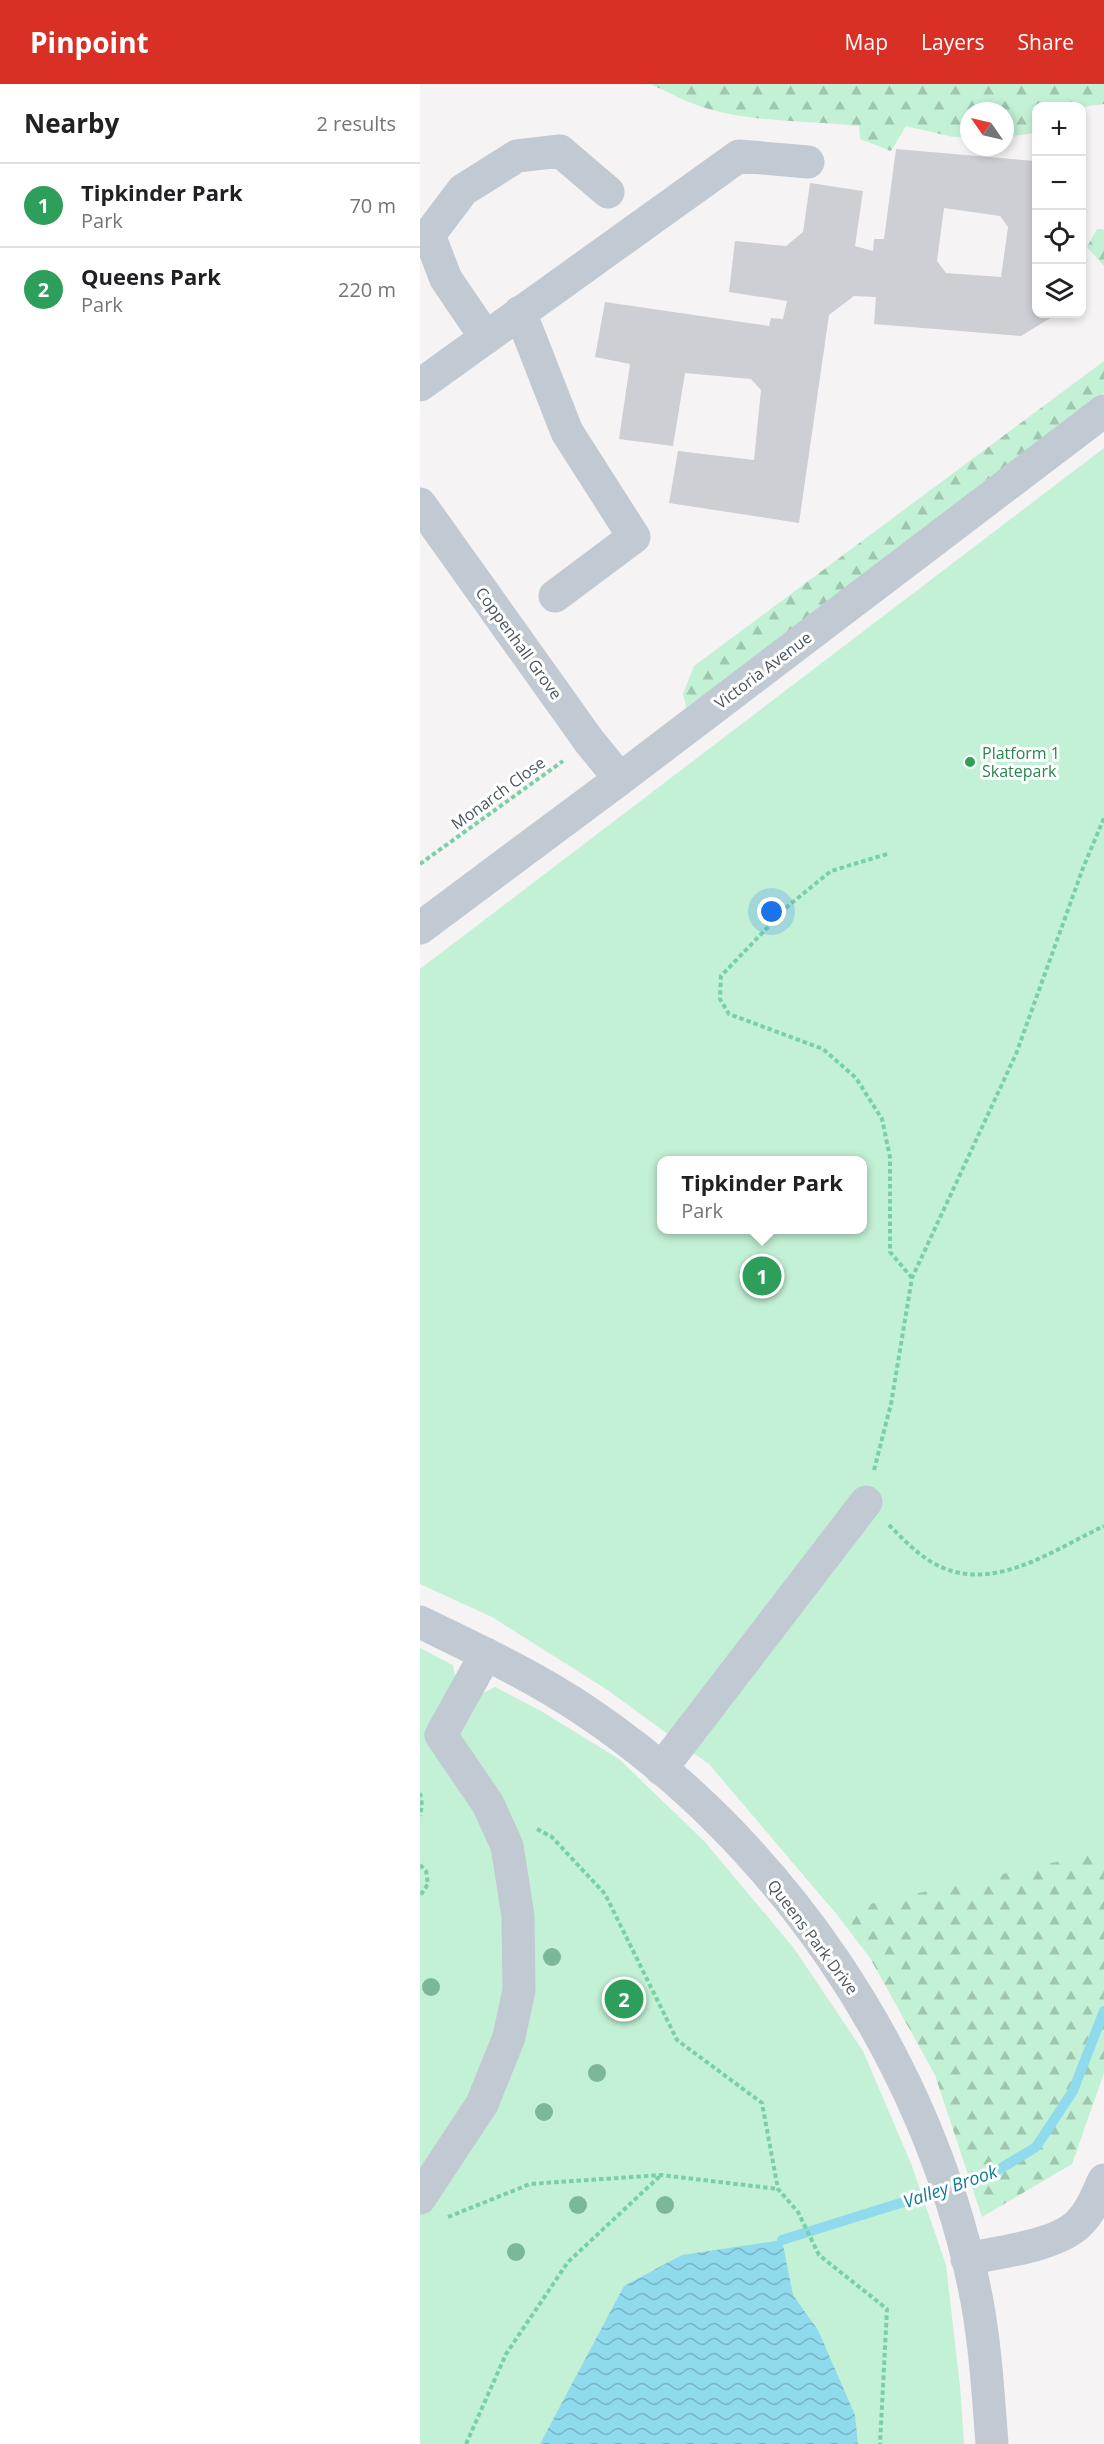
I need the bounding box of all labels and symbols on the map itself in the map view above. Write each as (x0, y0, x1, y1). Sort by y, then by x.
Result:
north arrow (960, 102, 1014, 156)
street label: Coppenhall Grove (471, 582, 567, 704)
street label: Victoria Avenue (710, 626, 816, 714)
place label: Platform 1 Skatepark (982, 742, 1060, 782)
street label: Monarch Close (447, 751, 549, 835)
marker: Platform 1 Skatepark (963, 755, 977, 769)
your location (757, 897, 786, 926)
pin: 1 (742, 1254, 782, 1298)
street label: Queens Park Drive (763, 1875, 863, 1999)
pin: 2 (604, 1976, 644, 2022)
water label: Valley Brook (900, 2158, 1001, 2213)

